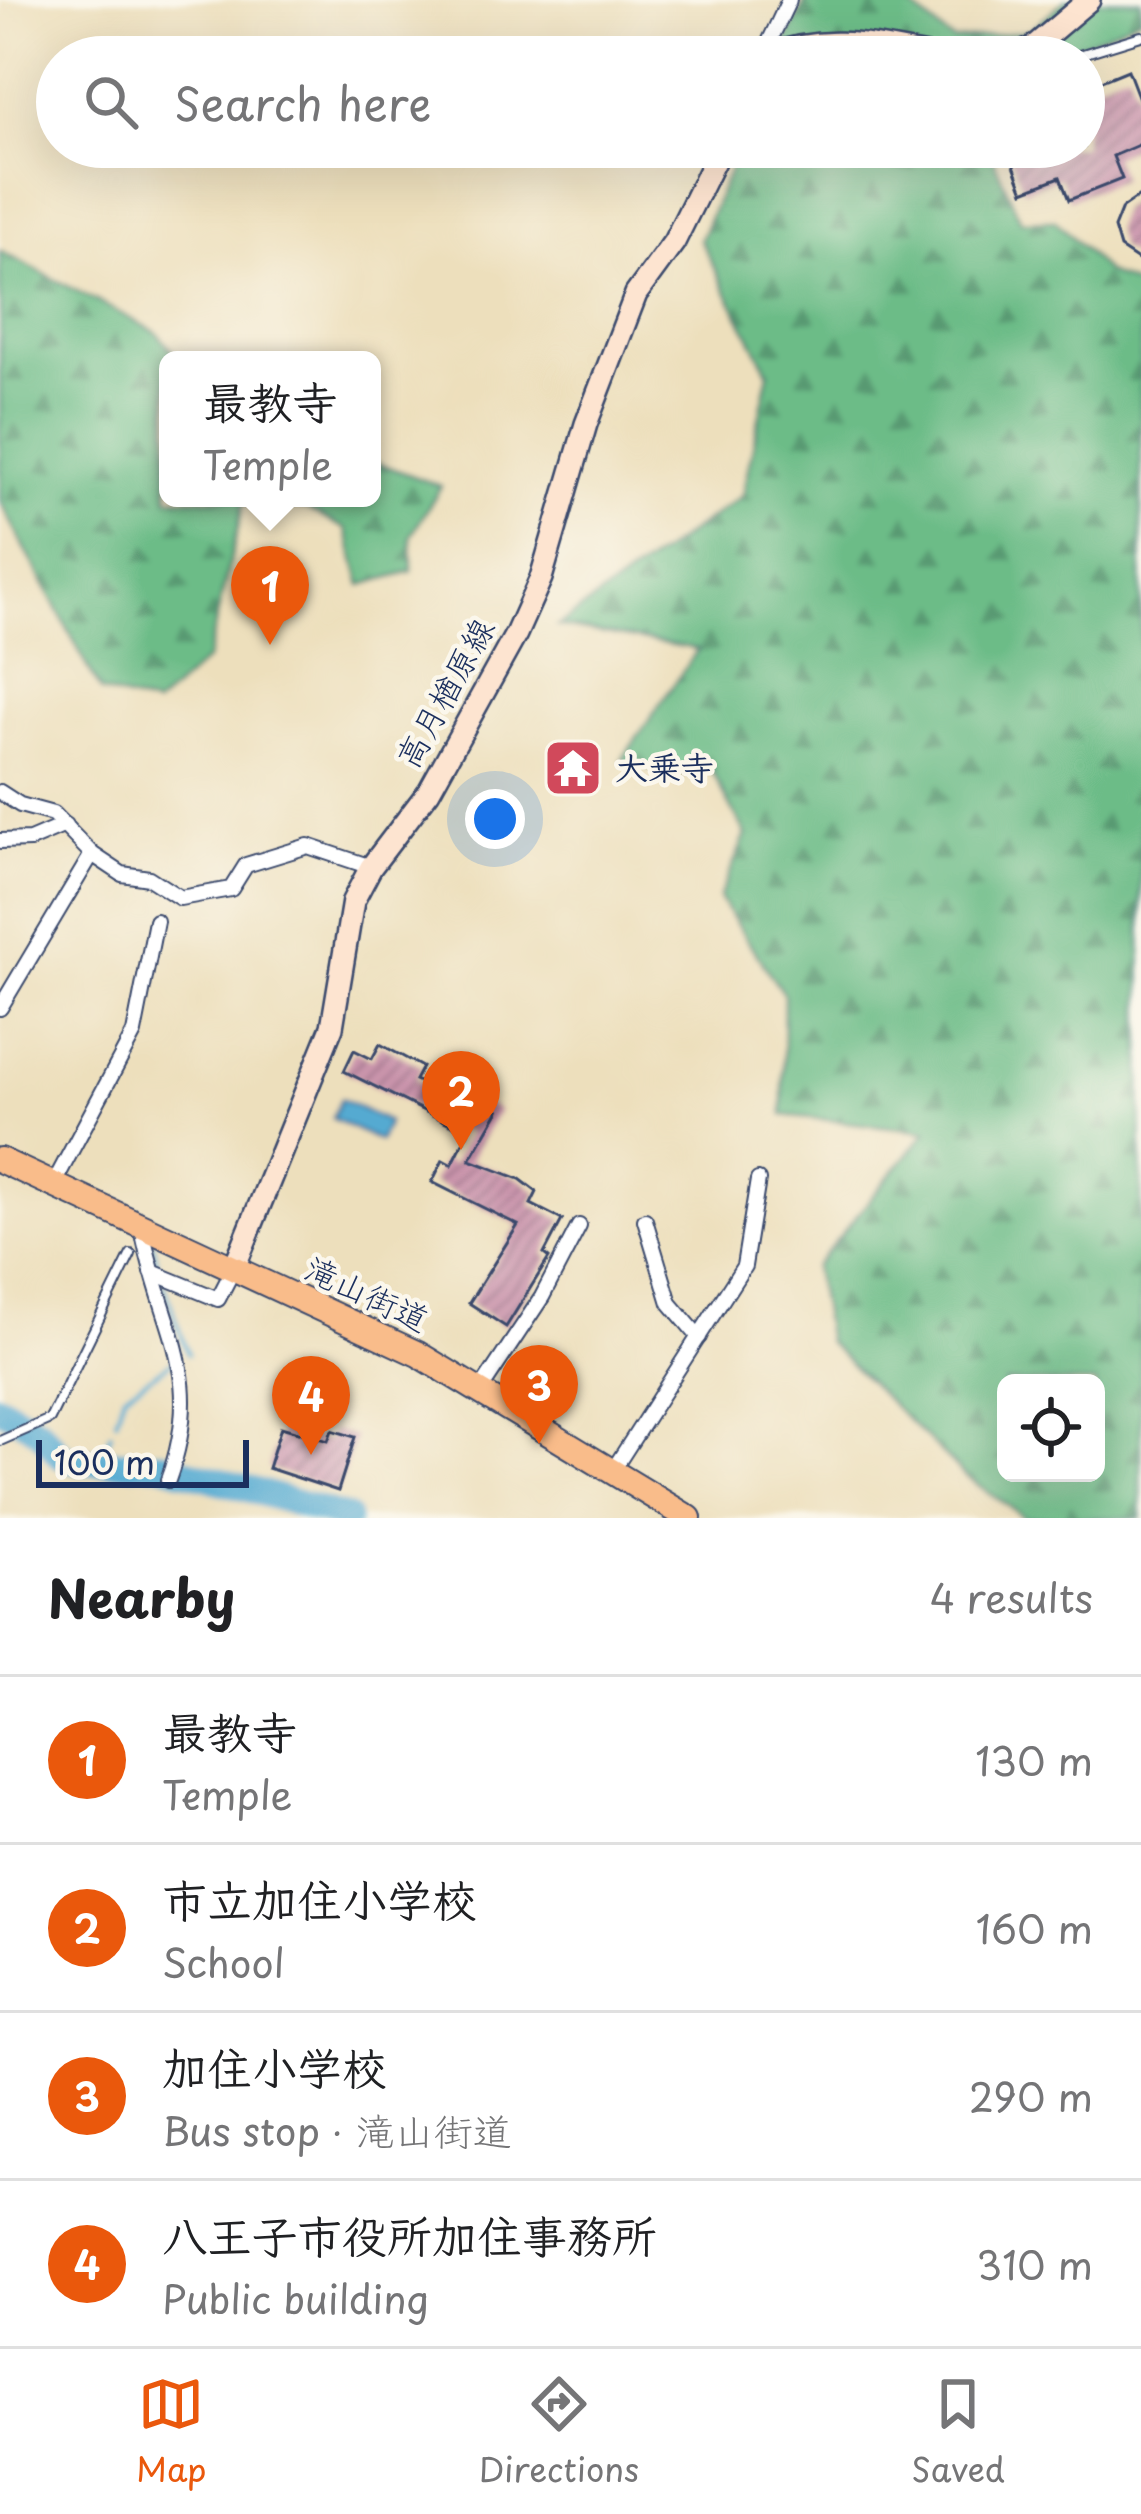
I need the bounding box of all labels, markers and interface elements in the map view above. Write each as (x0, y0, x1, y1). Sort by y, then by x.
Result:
search box (36, 36, 1105, 168)
text: Search here (174, 68, 431, 136)
icon: search (78, 69, 144, 135)
popup (159, 351, 381, 507)
text: 最教寺 (202, 366, 338, 434)
text: Temple (202, 434, 333, 493)
pin: 1 (231, 546, 309, 645)
street label: 高月楢原線 (381, 608, 505, 776)
temple icon: 大乗寺 (542, 737, 604, 799)
place label: 大乗寺 (615, 741, 714, 791)
your location (465, 789, 525, 849)
pin: 2 (422, 1051, 500, 1150)
street label: 滝山街道 (297, 1242, 438, 1343)
pin: 3 (500, 1345, 578, 1444)
pin: 4 (272, 1356, 350, 1455)
map controls (997, 1374, 1105, 1482)
button: locate (997, 1374, 1105, 1482)
scale bar (36, 1434, 249, 1487)
text: 100 m (54, 1436, 155, 1486)
text: Nearby (48, 1558, 235, 1635)
text: 4 results (930, 1567, 1093, 1626)
text: 最教寺 (162, 1696, 297, 1764)
text: 1 (78, 1730, 96, 1789)
text: 130 m (975, 1730, 1093, 1789)
text: Temple (162, 1764, 292, 1823)
text: 市立加住小学校 (162, 1864, 477, 1932)
text: 2 (73, 1898, 101, 1957)
text: 160 m (976, 1898, 1093, 1957)
text: School (162, 1932, 285, 1991)
text: 加住小学校 (162, 2032, 387, 2100)
text: 3 (74, 2066, 100, 2125)
text: 290 m (969, 2066, 1093, 2125)
text: Bus stop · 滝山街道 (162, 2100, 512, 2159)
text: 八王子市役所加住事務所 (162, 2200, 657, 2268)
text: 4 (74, 2234, 100, 2293)
text: 310 m (976, 2234, 1093, 2293)
text: Public building (162, 2268, 429, 2327)
tab: Map (136, 2371, 207, 2493)
tab: Directions (479, 2371, 639, 2493)
tab: Saved (911, 2371, 1005, 2493)

